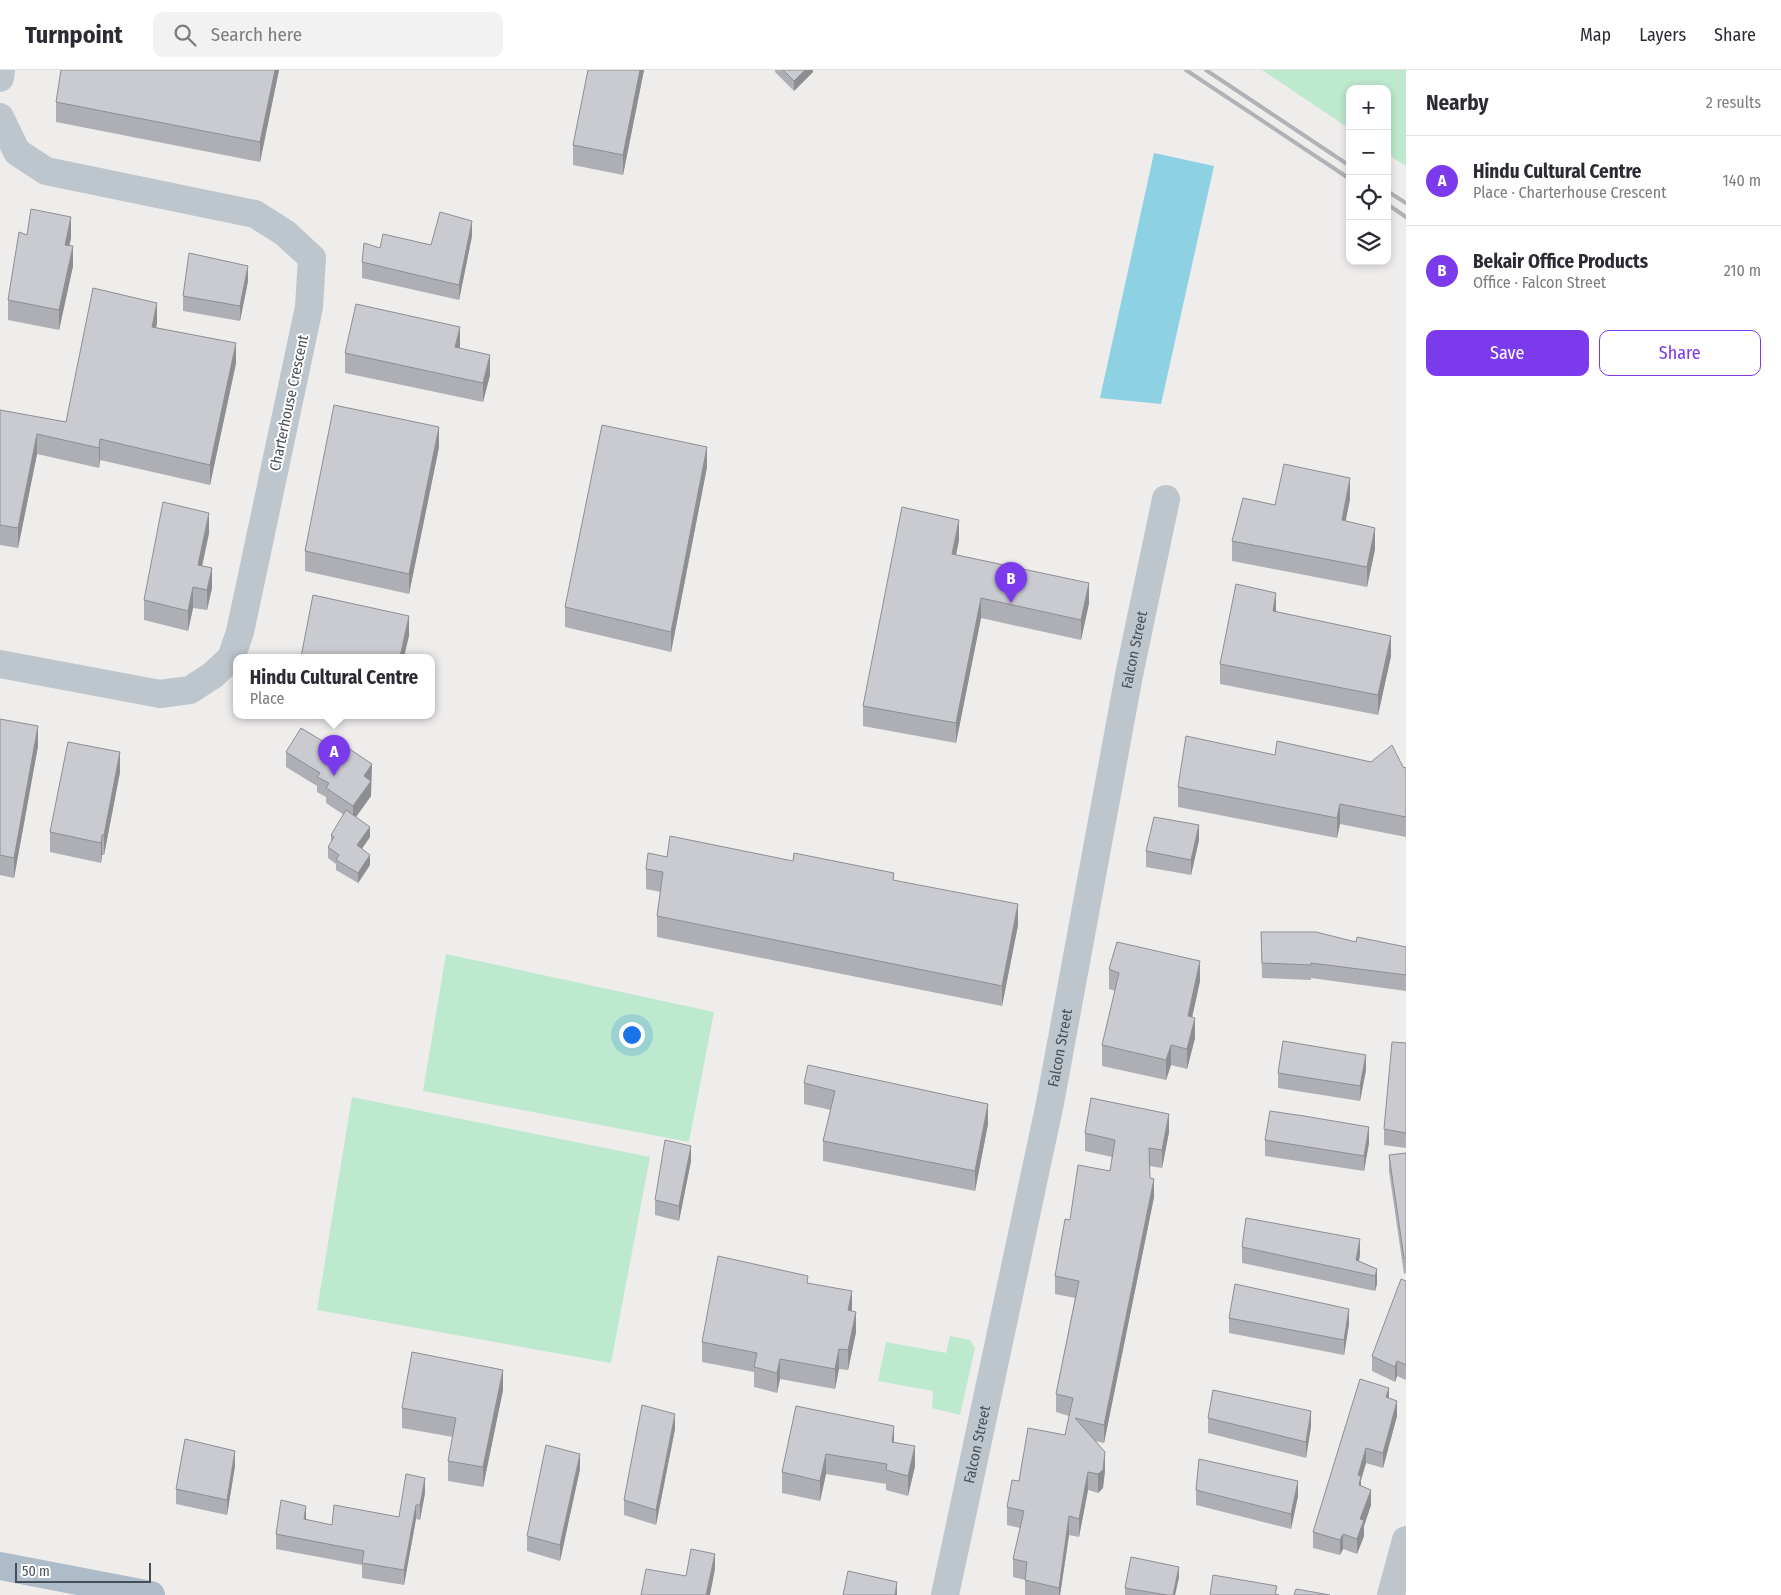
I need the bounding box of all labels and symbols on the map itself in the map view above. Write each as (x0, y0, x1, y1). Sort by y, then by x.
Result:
street label: Charterhouse Crescent (266, 333, 312, 473)
pin: B (995, 562, 1027, 603)
street label: Falcon Street (1118, 609, 1151, 690)
pin: A (318, 735, 350, 776)
street label: Falcon Street (1044, 1007, 1076, 1089)
your location (619, 1022, 645, 1048)
street label: Falcon Street (960, 1404, 994, 1485)
scale bar (15, 1560, 151, 1583)

